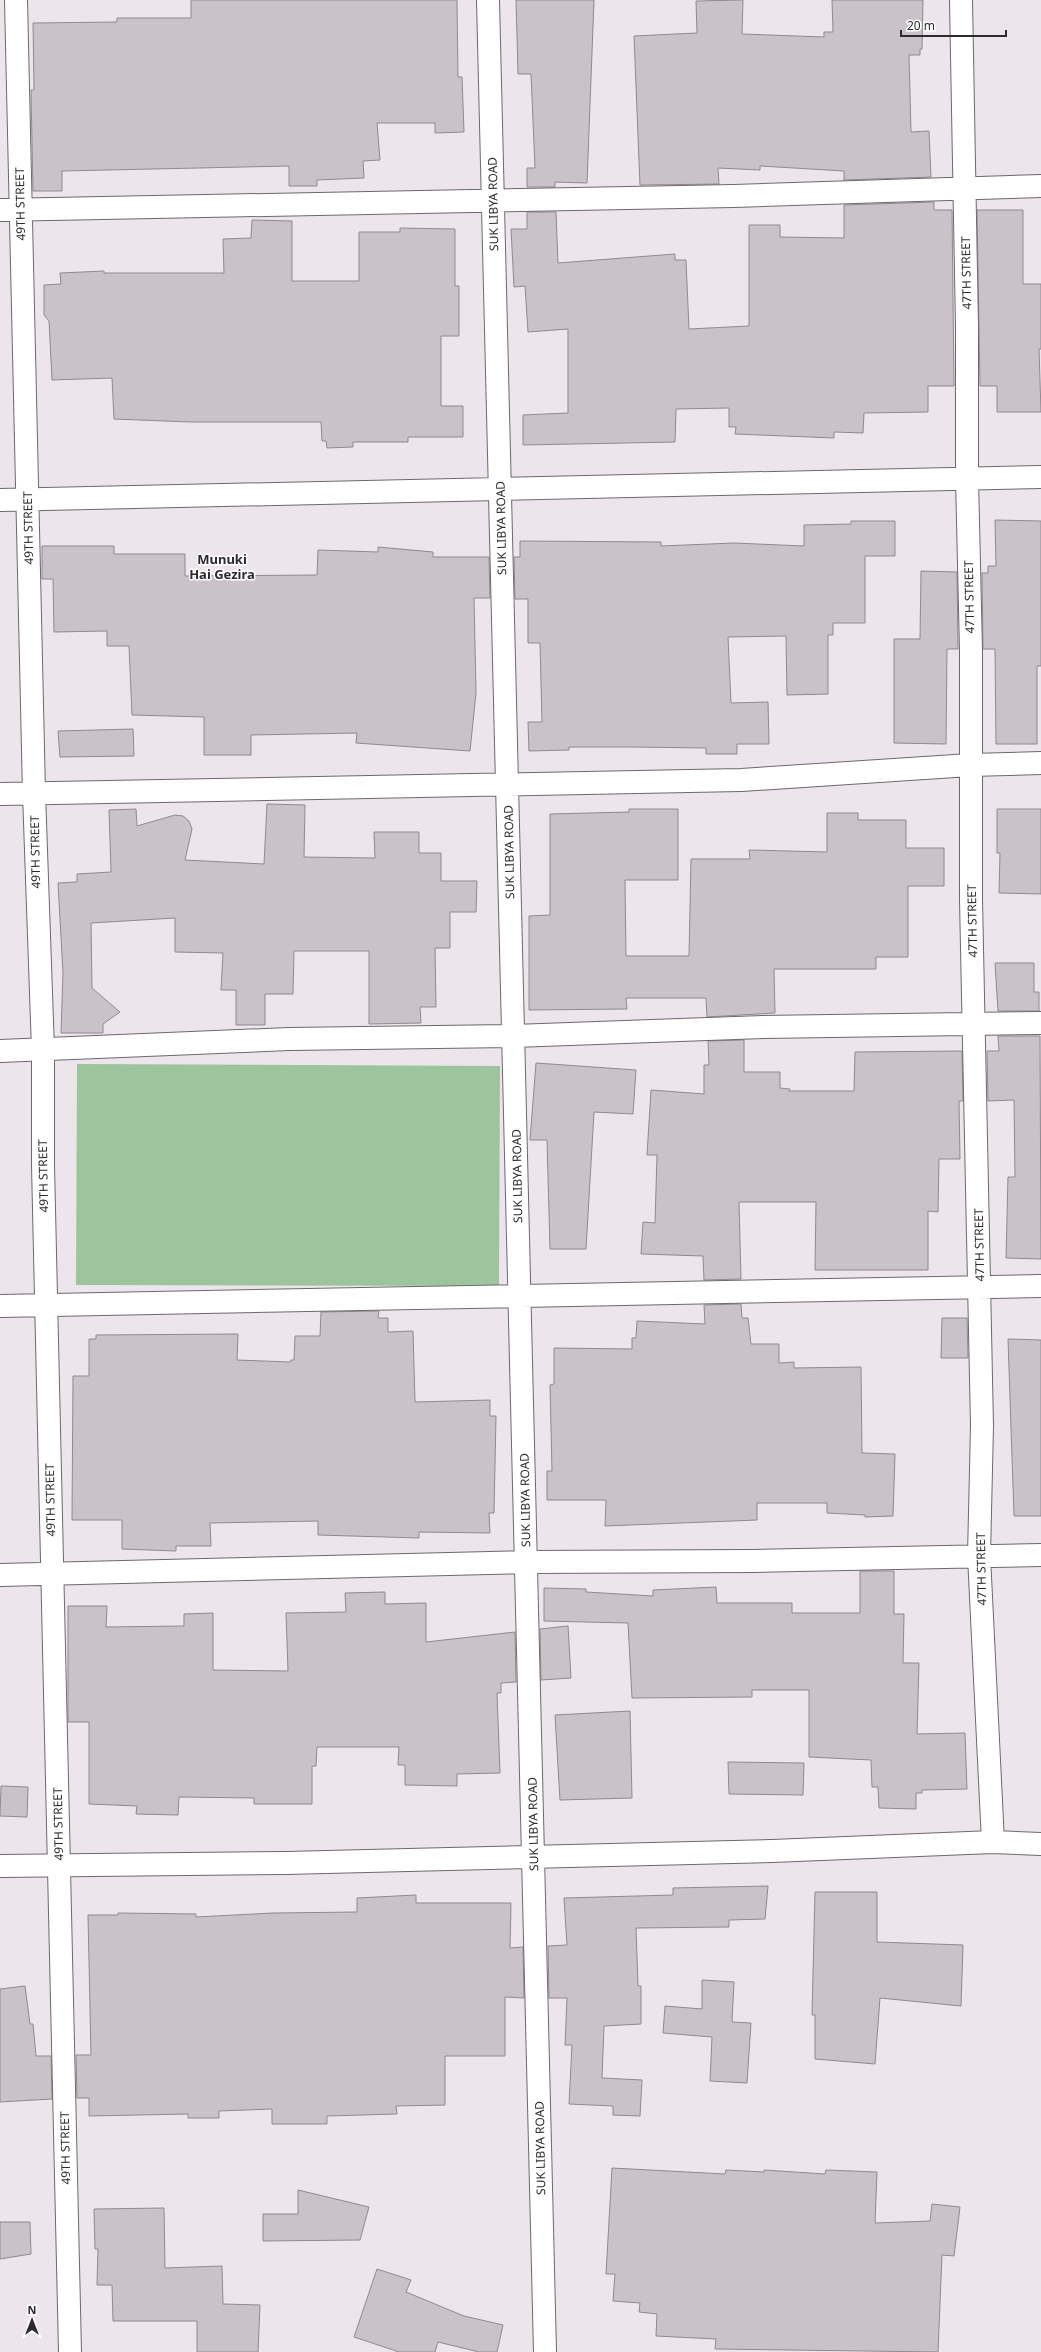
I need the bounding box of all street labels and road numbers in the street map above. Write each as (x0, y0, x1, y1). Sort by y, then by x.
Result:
street label: SUK LIBYA ROAD (484, 157, 502, 251)
street label: 49TH STREET (11, 167, 29, 241)
street label: 47TH STREET (957, 236, 975, 310)
street label: SUK LIBYA ROAD (492, 481, 510, 575)
street label: 49TH STREET (19, 491, 37, 565)
street label: 47TH STREET (960, 560, 978, 634)
street label: SUK LIBYA ROAD (500, 805, 518, 899)
street label: 49TH STREET (26, 815, 44, 889)
street label: 47TH STREET (963, 884, 981, 958)
street label: SUK LIBYA ROAD (508, 1129, 526, 1223)
street label: 49TH STREET (34, 1139, 52, 1213)
street label: 47TH STREET (970, 1208, 988, 1282)
street label: SUK LIBYA ROAD (516, 1453, 534, 1547)
street label: 49TH STREET (41, 1463, 59, 1537)
street label: 47TH STREET (972, 1532, 990, 1606)
street label: SUK LIBYA ROAD (524, 1777, 542, 1871)
street label: 49TH STREET (49, 1787, 67, 1861)
street label: SUK LIBYA ROAD (531, 2101, 549, 2195)
street label: 49TH STREET (56, 2111, 74, 2185)

